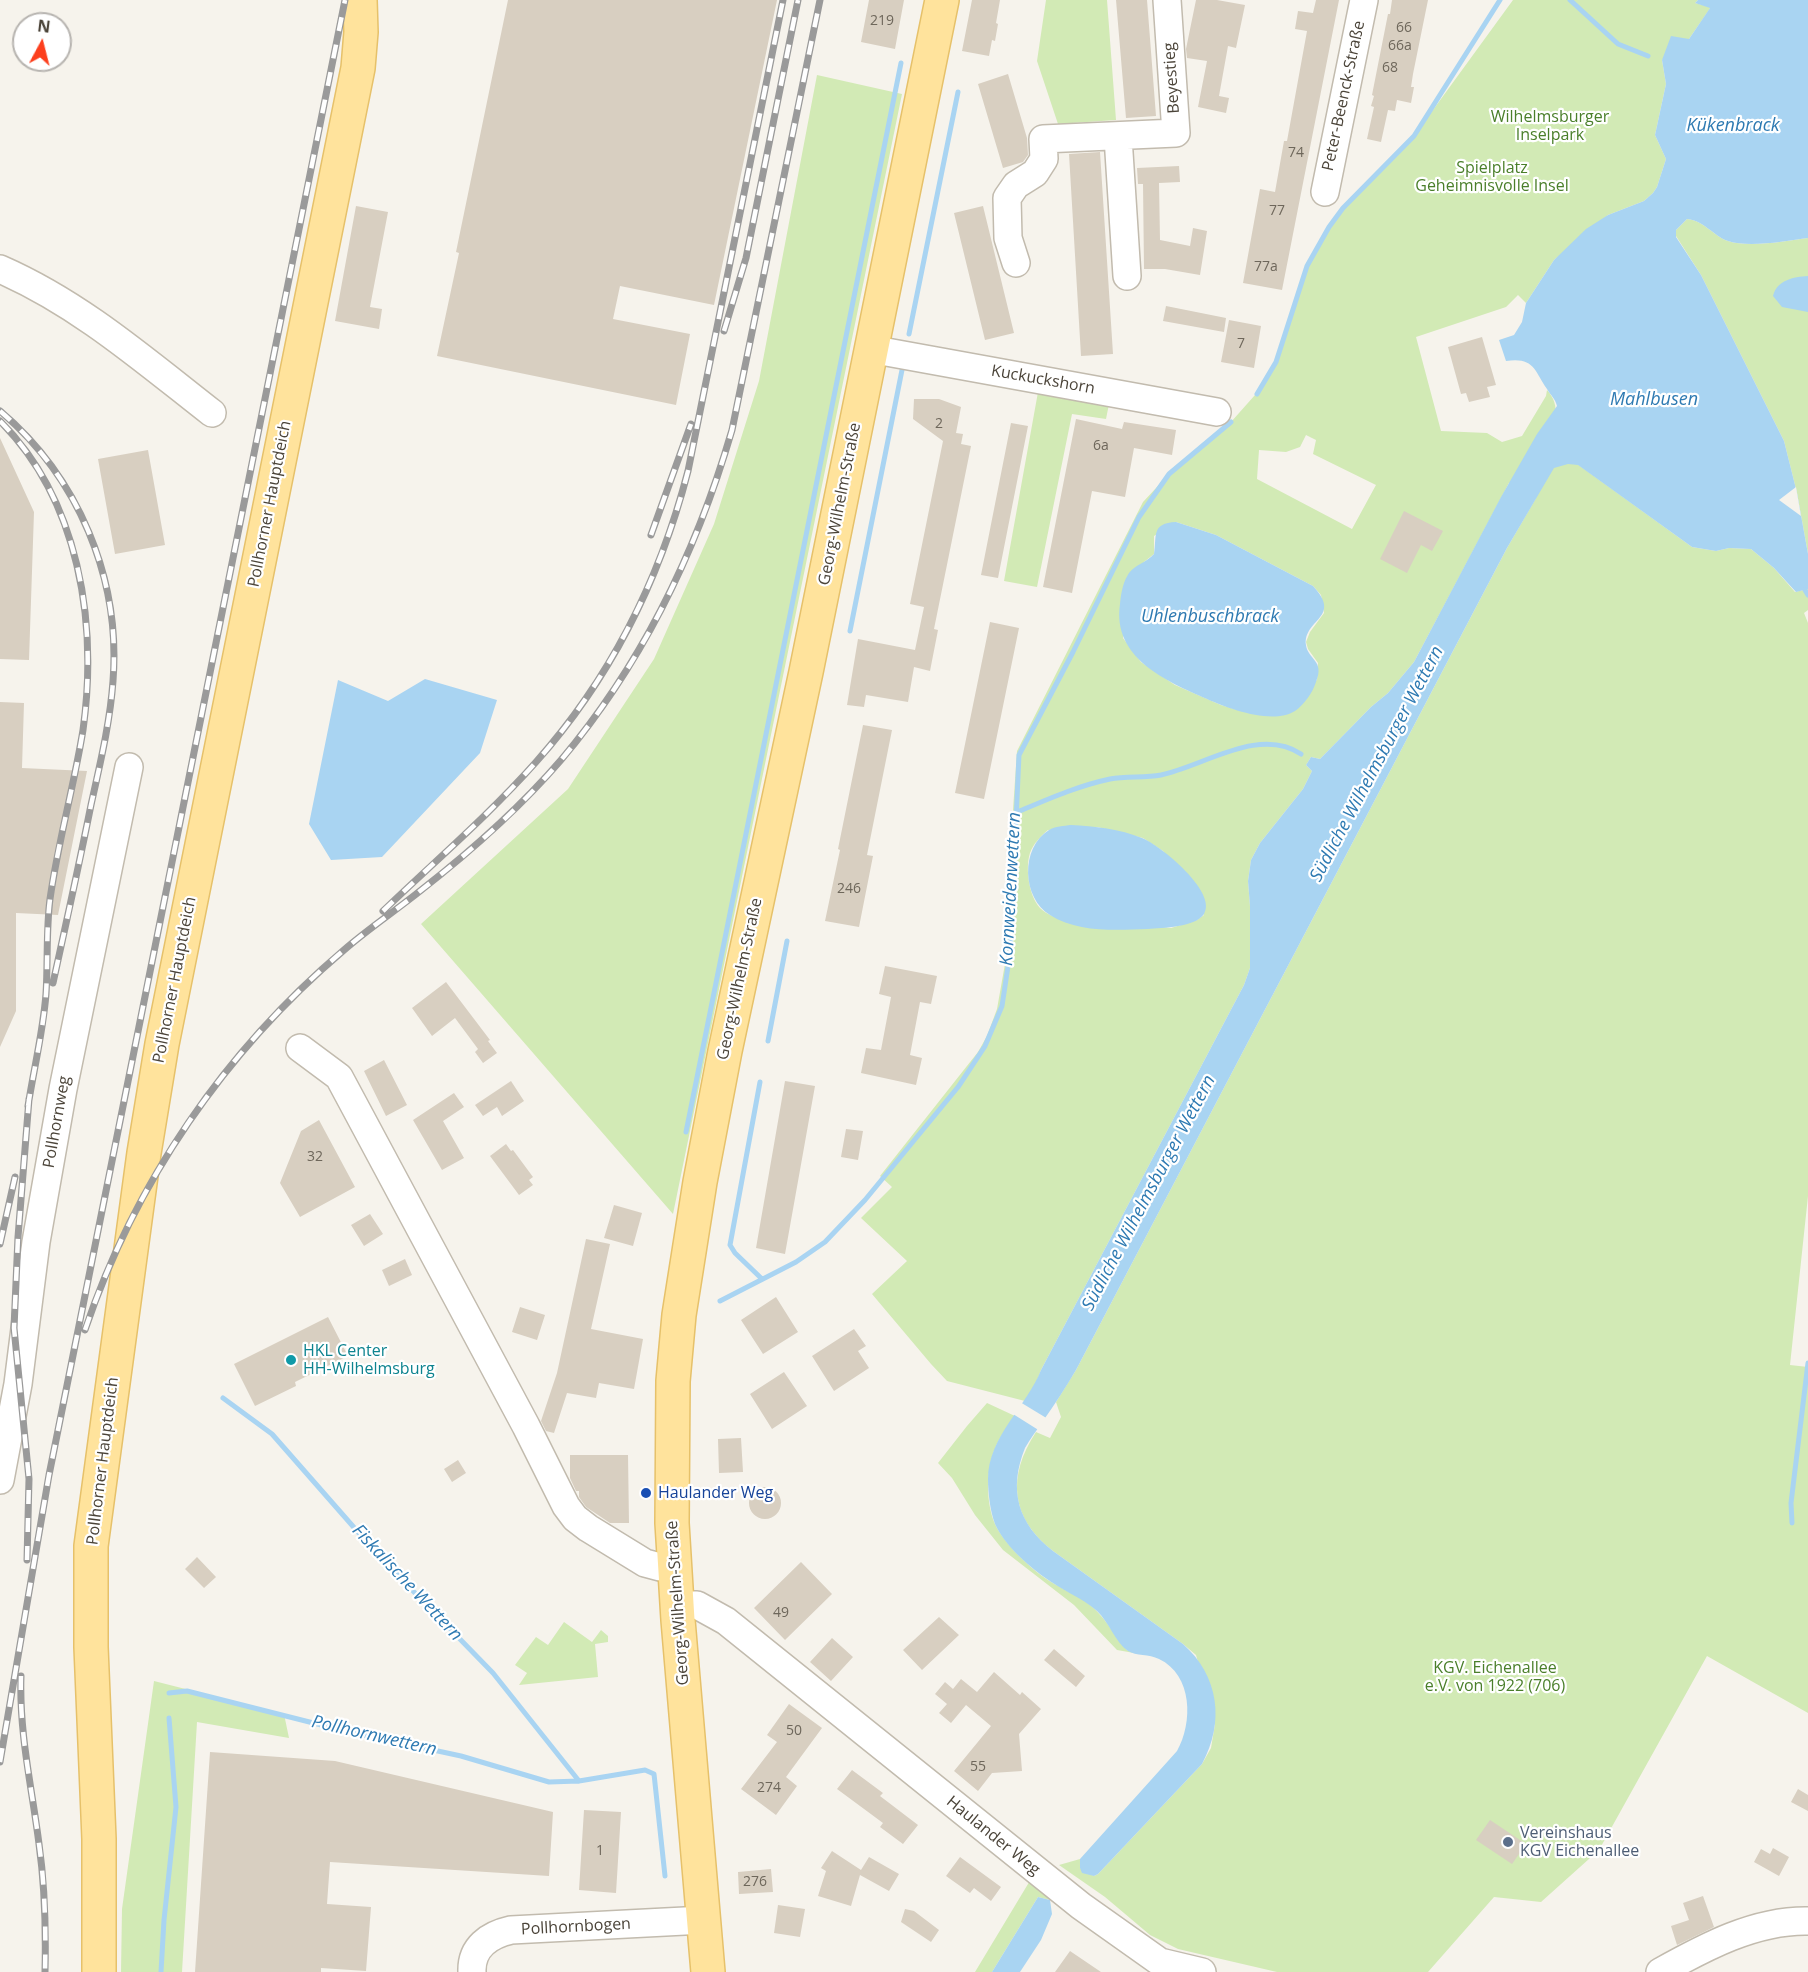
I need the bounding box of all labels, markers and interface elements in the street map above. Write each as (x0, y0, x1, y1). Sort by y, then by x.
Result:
north arrow (12, 12, 72, 72)
house number: 219 (870, 13, 894, 29)
text: N (36, 14, 52, 38)
street label: Peter-Beenck-Straße (1319, 19, 1369, 173)
house number: 66 (1396, 20, 1412, 36)
house number: 66a (1388, 38, 1412, 54)
street label: Beyestieg (1160, 42, 1184, 114)
house number: 68 (1382, 60, 1398, 76)
park label: Wilhelmsburger Inselpark (1491, 107, 1609, 145)
water label: Kükenbrack (1686, 115, 1780, 137)
house number: 74 (1288, 145, 1304, 161)
park label: Spielplatz Geheimnisvolle Insel (1415, 158, 1569, 196)
house number: 77 (1269, 203, 1285, 219)
house number: 77a (1254, 259, 1278, 275)
house number: 7 (1237, 336, 1245, 352)
street label: Kuckuckshorn (990, 361, 1096, 399)
water label: Mahlbusen (1610, 389, 1698, 411)
house number: 2 (935, 416, 943, 432)
street label: Pollhorner Hauptdeich (244, 419, 296, 589)
street label: Georg-Wilhelm-Straße (815, 421, 865, 587)
house number: 6a (1093, 438, 1109, 454)
water label: Uhlenbuschbrack (1141, 606, 1279, 628)
water label: Südliche Wilhelmsburger Wettern (1306, 643, 1448, 885)
water label: Kornweidenwettern (996, 812, 1026, 966)
house number: 246 (837, 881, 861, 897)
street label: Pollhorner Hauptdeich (149, 895, 201, 1065)
street label: Georg-Wilhelm-Straße (713, 896, 767, 1062)
water label: Südliche Wilhelmsburger Wettern (1078, 1072, 1220, 1314)
street label: Pollhornweg (39, 1074, 75, 1170)
house number: 32 (307, 1149, 323, 1165)
place label: HKL Center HH-Wilhelmsburg (303, 1341, 435, 1379)
marker: HKL Center HH-Wilhelmsburg (284, 1353, 298, 1367)
street label: Pollhorner Hauptdeich (83, 1376, 123, 1546)
place label: Haulander Weg (658, 1483, 773, 1503)
marker: Haulander Weg (639, 1486, 653, 1500)
water label: Fiskalische Wettern (347, 1520, 467, 1646)
street label: Georg-Wilhelm-Straße (663, 1520, 693, 1686)
house number: 49 (773, 1605, 789, 1621)
park label: KGV. Eichenallee e.V. von 1922 (706) (1425, 1658, 1565, 1696)
water label: Pollhornwettern (309, 1711, 439, 1761)
house number: 50 (786, 1723, 802, 1739)
house number: 55 (970, 1759, 986, 1775)
house number: 274 (757, 1780, 781, 1796)
street label: Haulander Weg (942, 1792, 1044, 1880)
place label: Vereinshaus KGV Eichenallee (1520, 1823, 1639, 1861)
marker: Vereinshaus KGV Eichenallee (1501, 1835, 1515, 1849)
house number: 1 (596, 1843, 604, 1859)
house number: 276 (743, 1874, 767, 1890)
street label: Pollhornbogen (521, 1915, 631, 1939)

